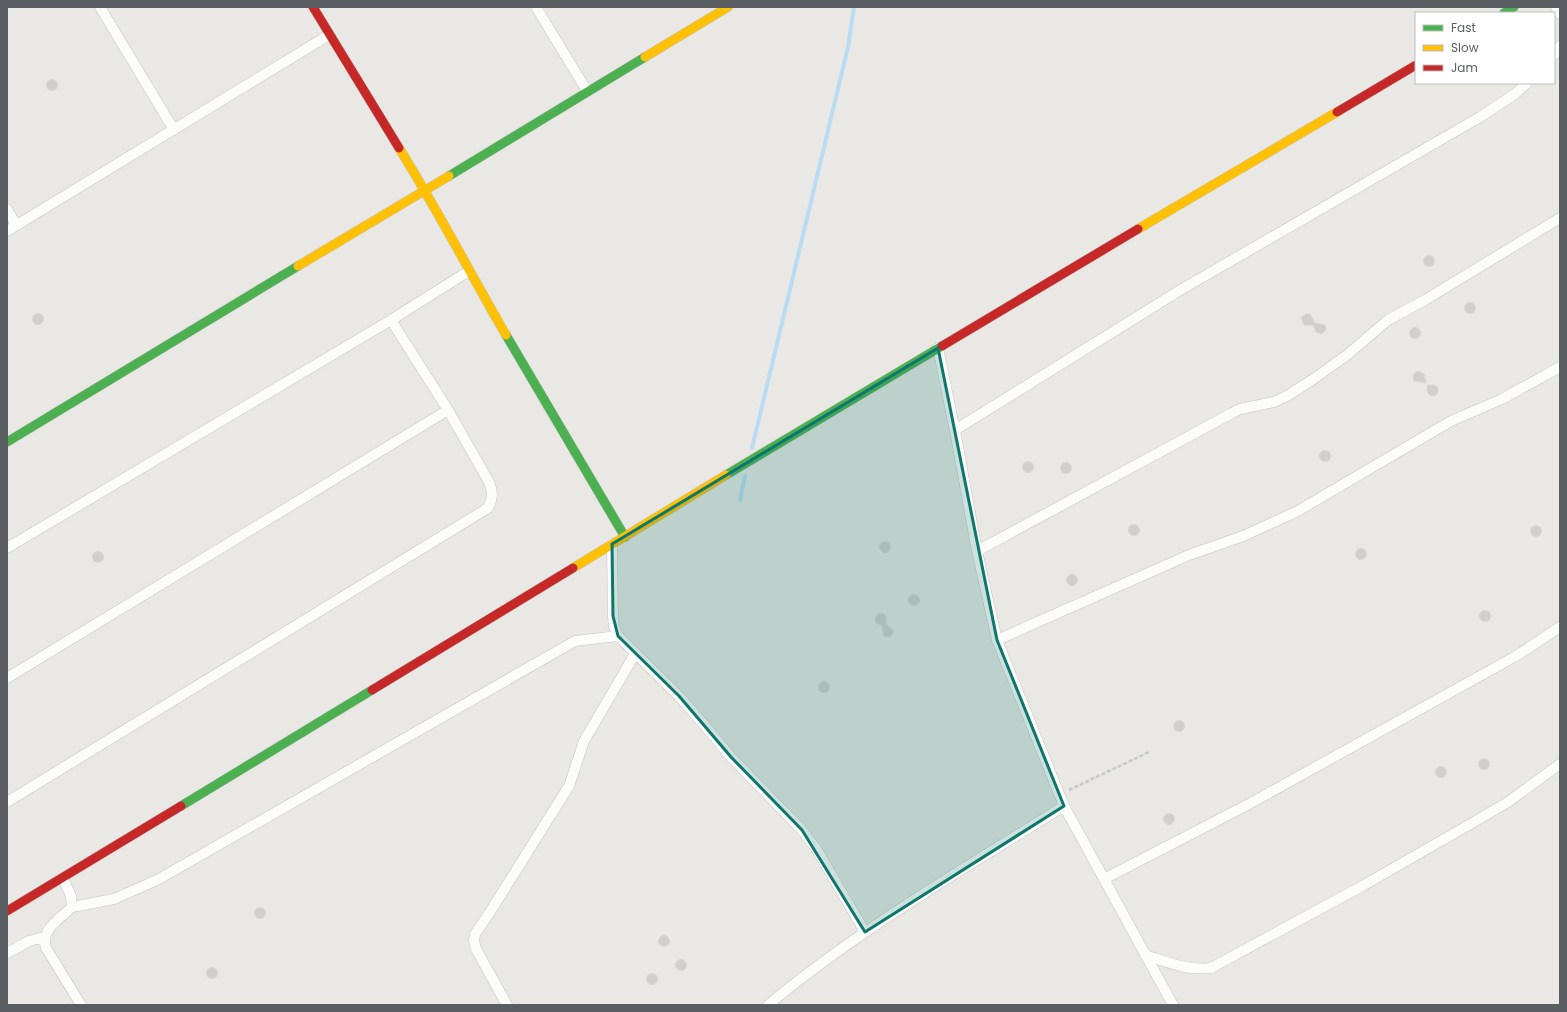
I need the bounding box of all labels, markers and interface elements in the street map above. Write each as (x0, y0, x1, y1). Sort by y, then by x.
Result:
legend (1415, 12, 1555, 84)
text: Fast (1451, 19, 1476, 36)
text: Slow (1451, 39, 1479, 56)
text: Jam (1451, 59, 1478, 76)

